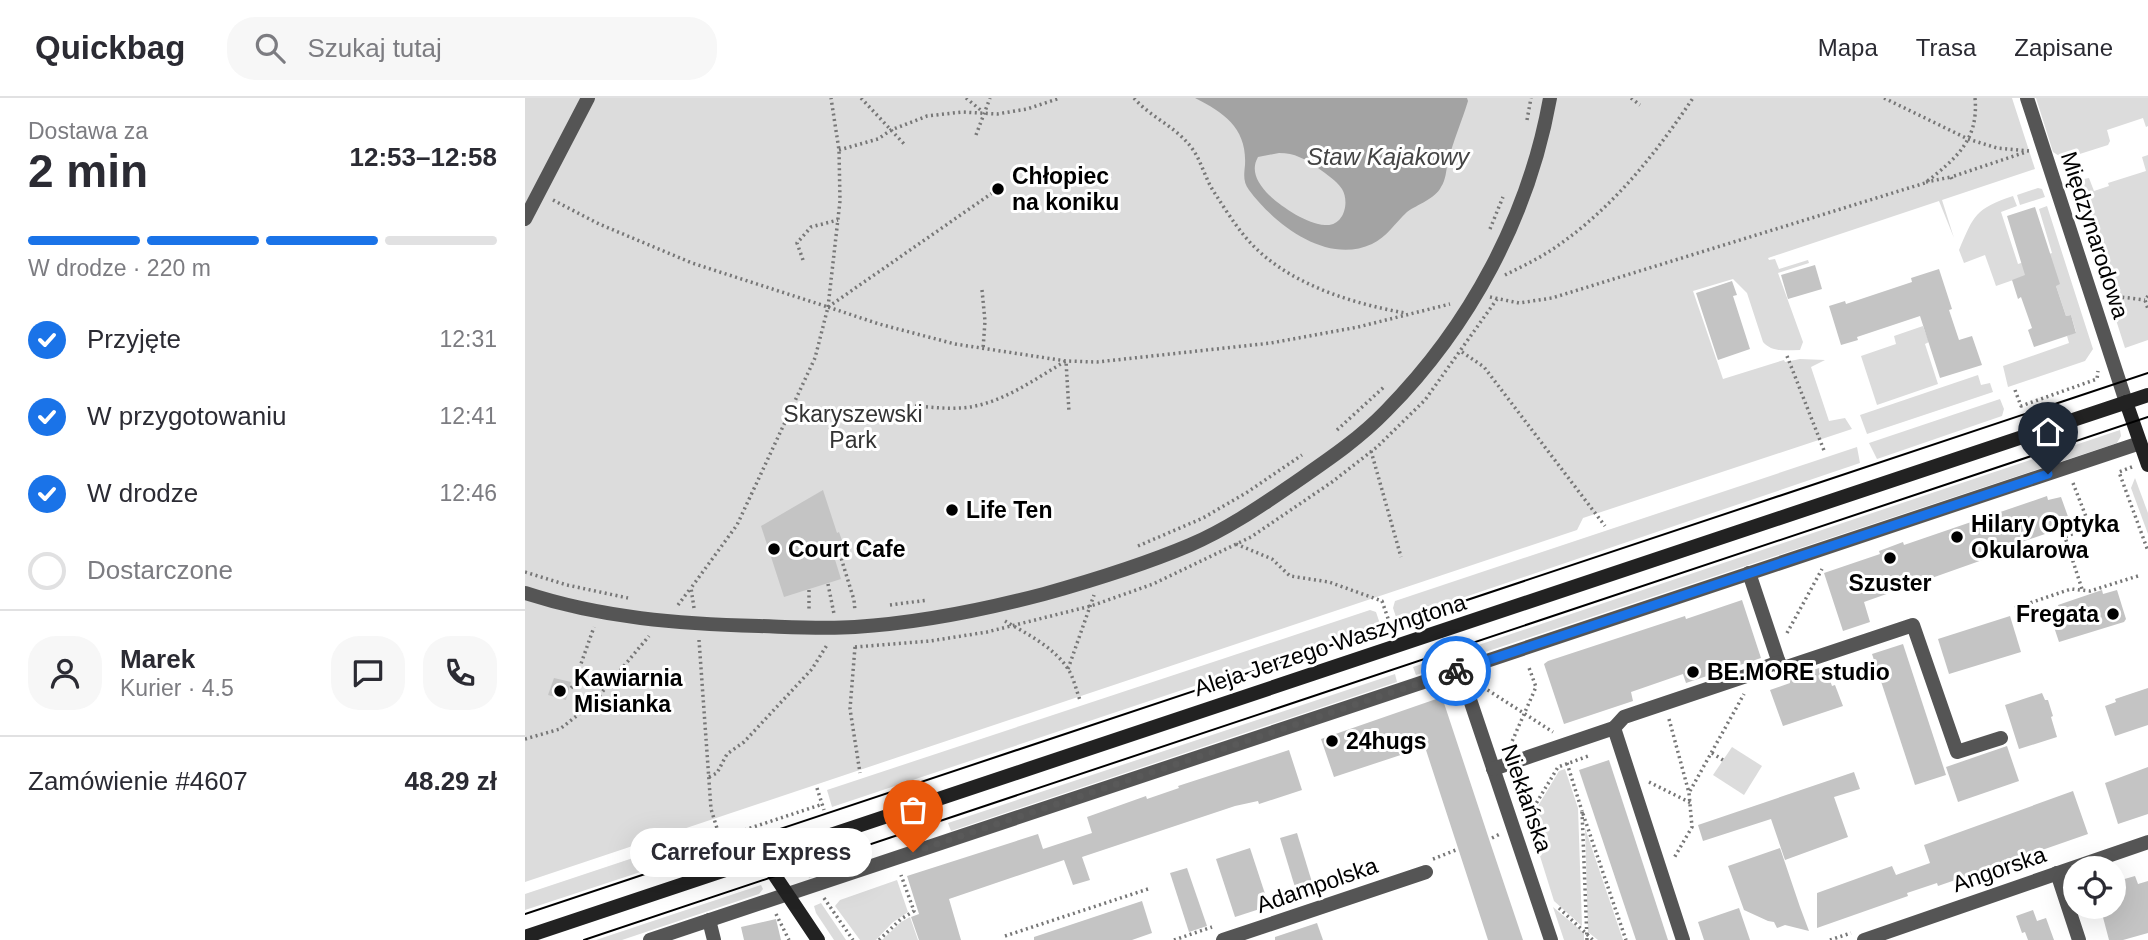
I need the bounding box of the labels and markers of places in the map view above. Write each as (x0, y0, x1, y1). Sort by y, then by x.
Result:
place label: Chłopiec na koniku (1012, 163, 1119, 215)
marker: Chłopiec na koniku (990, 181, 1006, 197)
pin (2018, 402, 2078, 474)
place label: Life Ten (966, 497, 1052, 523)
marker: Life Ten (944, 502, 960, 518)
place label: Hilary Optyka Okularowa (1971, 511, 2119, 563)
marker: Hilary Optyka Okularowa (1949, 529, 1965, 545)
place label: Court Cafe (788, 536, 906, 562)
marker: Court Cafe (766, 541, 782, 557)
marker: Szuster (1882, 550, 1898, 566)
place label: Szuster (1848, 570, 1932, 596)
place label: Fregata (2016, 601, 2099, 627)
marker: Fregata (2105, 606, 2121, 622)
place label: BE.MORE studio (1707, 659, 1890, 685)
marker: BE.MORE studio (1685, 664, 1701, 680)
place label: Kawiarnia Misianka (574, 665, 683, 717)
marker: Kawiarnia Misianka (552, 683, 568, 699)
place label: 24hugs (1346, 728, 1427, 754)
marker: 24hugs (1324, 733, 1340, 749)
pin (883, 780, 943, 852)
callout: Carrefour Express (630, 828, 871, 876)

